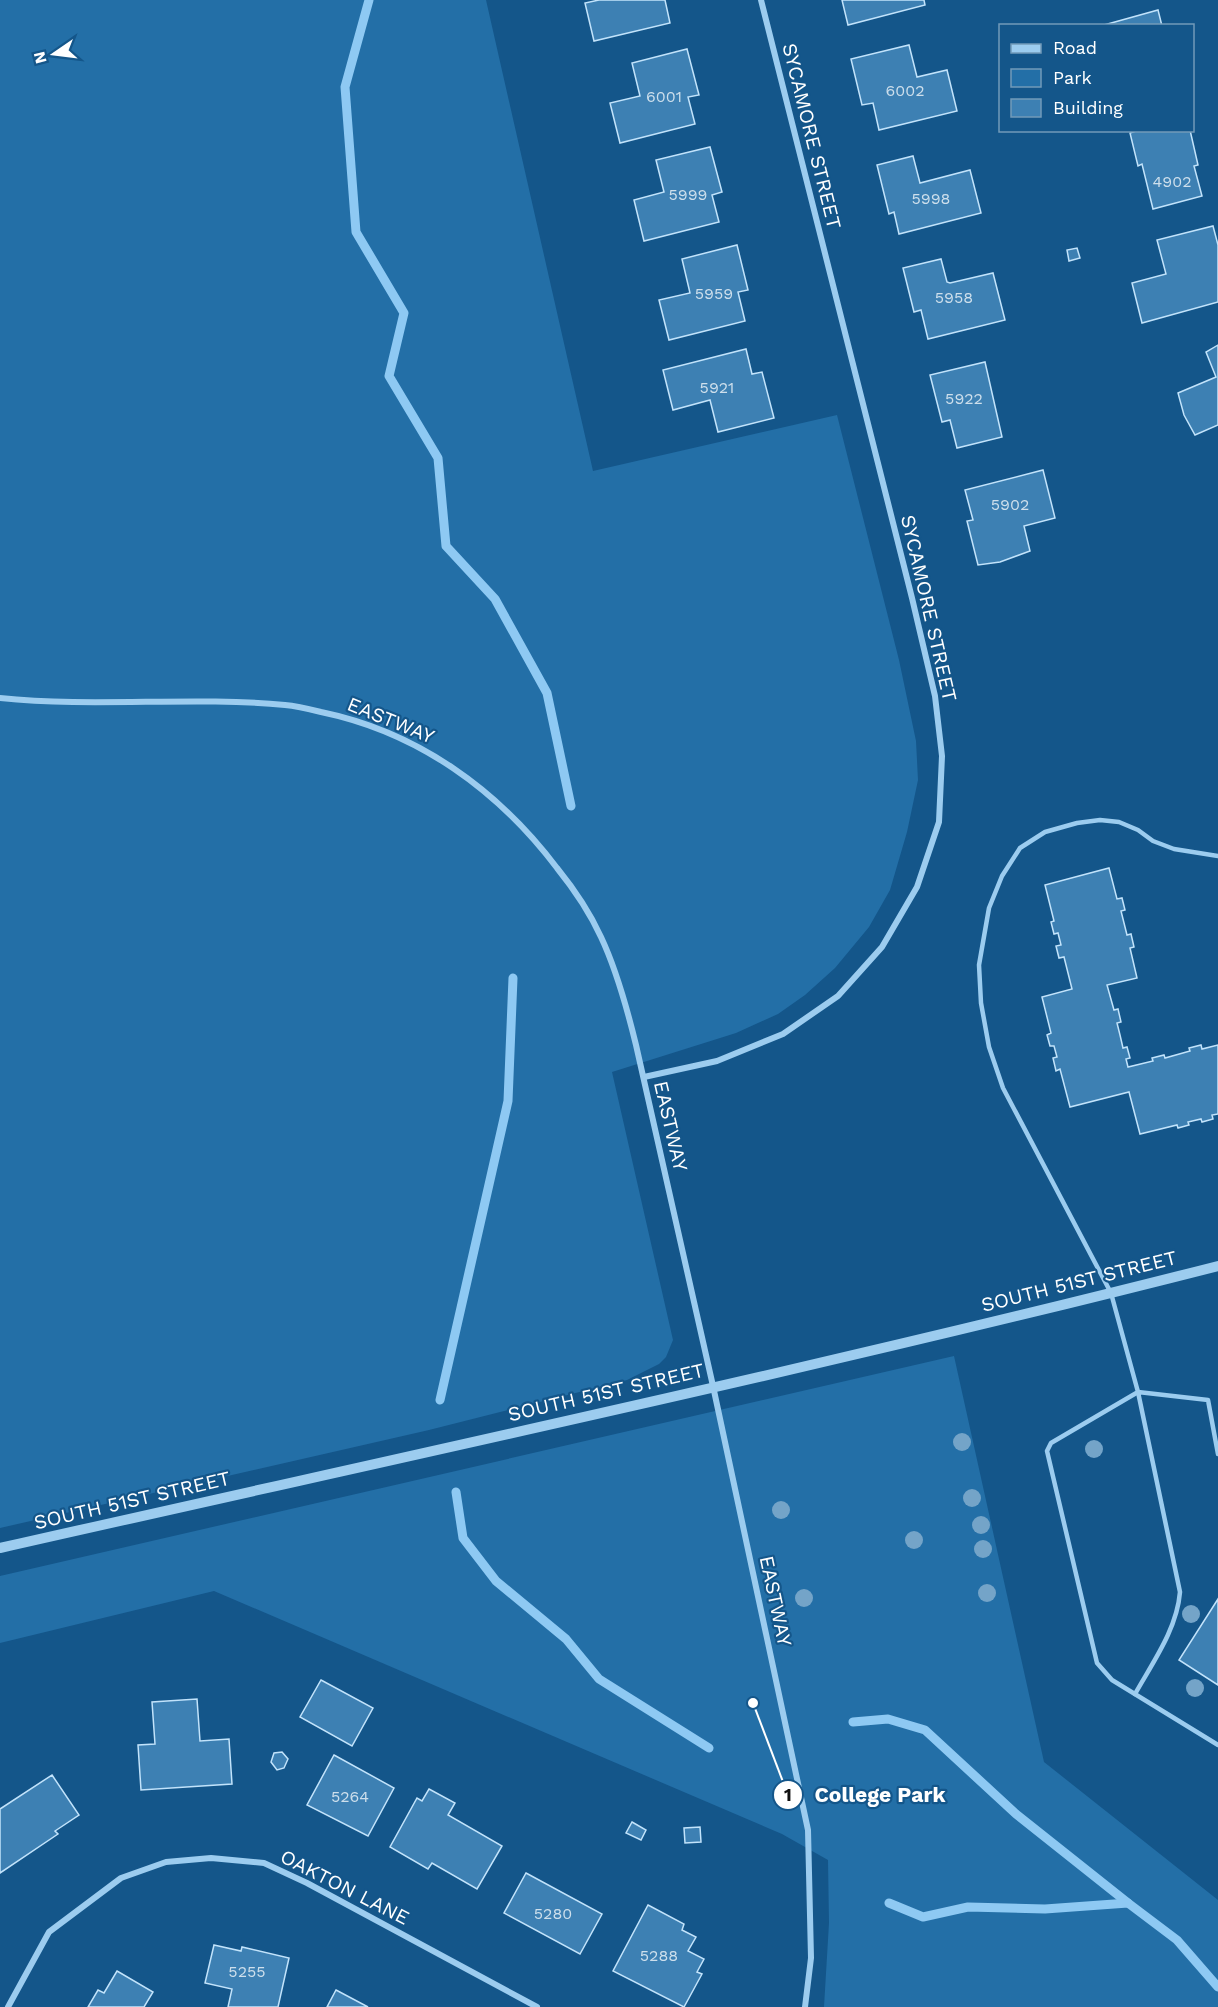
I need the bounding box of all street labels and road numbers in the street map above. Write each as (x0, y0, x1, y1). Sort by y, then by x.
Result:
street label: SYCAMORE STREET (777, 41, 847, 231)
street label: SYCAMORE STREET (896, 512, 962, 704)
street label: EASTWAY (344, 692, 439, 749)
street label: EASTWAY (649, 1079, 693, 1174)
street label: SOUTH 51ST STREET (979, 1245, 1179, 1317)
street label: SOUTH 51ST STREET (505, 1358, 707, 1426)
street label: SOUTH 51ST STREET (31, 1466, 233, 1534)
street label: EASTWAY (755, 1554, 797, 1649)
street label: OAKTON LANE (276, 1844, 414, 1930)

